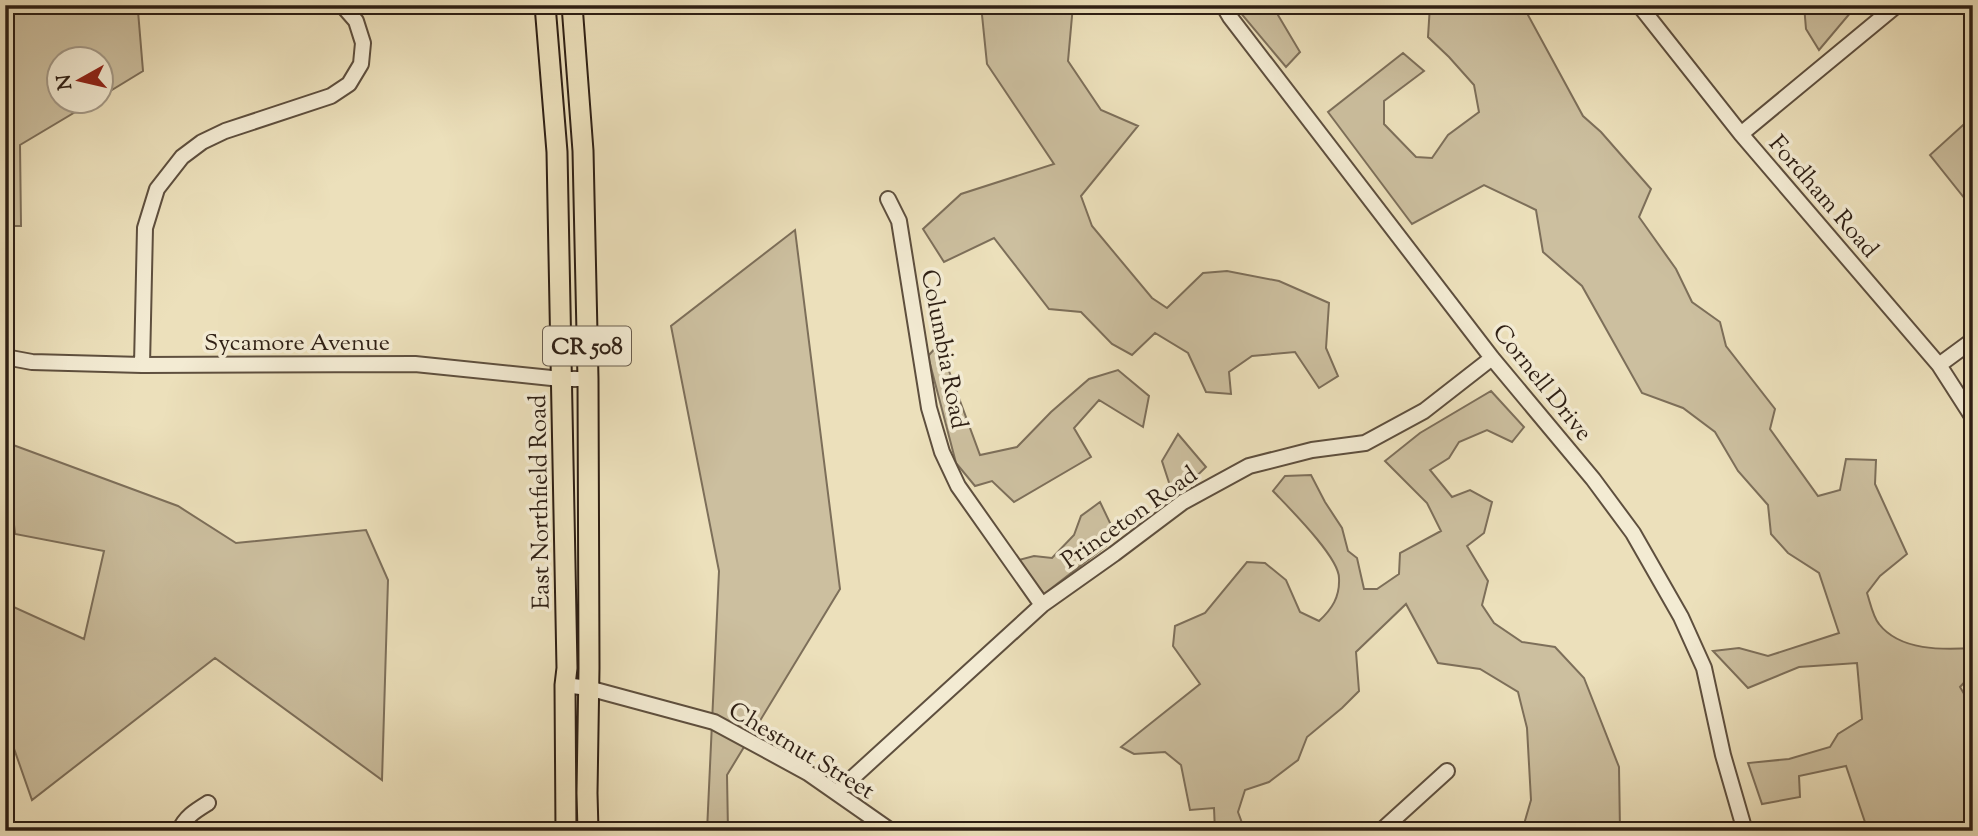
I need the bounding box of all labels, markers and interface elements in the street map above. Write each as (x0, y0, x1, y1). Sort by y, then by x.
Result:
north arrow (46, 46, 116, 116)
text: N (51, 73, 80, 91)
street label: Fordham Road (1760, 129, 1886, 266)
street label: Columbia Road (911, 267, 975, 432)
street label: Cornell Drive (1484, 317, 1599, 449)
road number: CR 508 (543, 326, 631, 366)
street label: Sycamore Avenue (204, 327, 390, 361)
street label: East Northfield Road (522, 394, 560, 610)
street label: Princeton Road (1055, 459, 1206, 578)
street label: Chestnut Street (721, 695, 880, 809)

